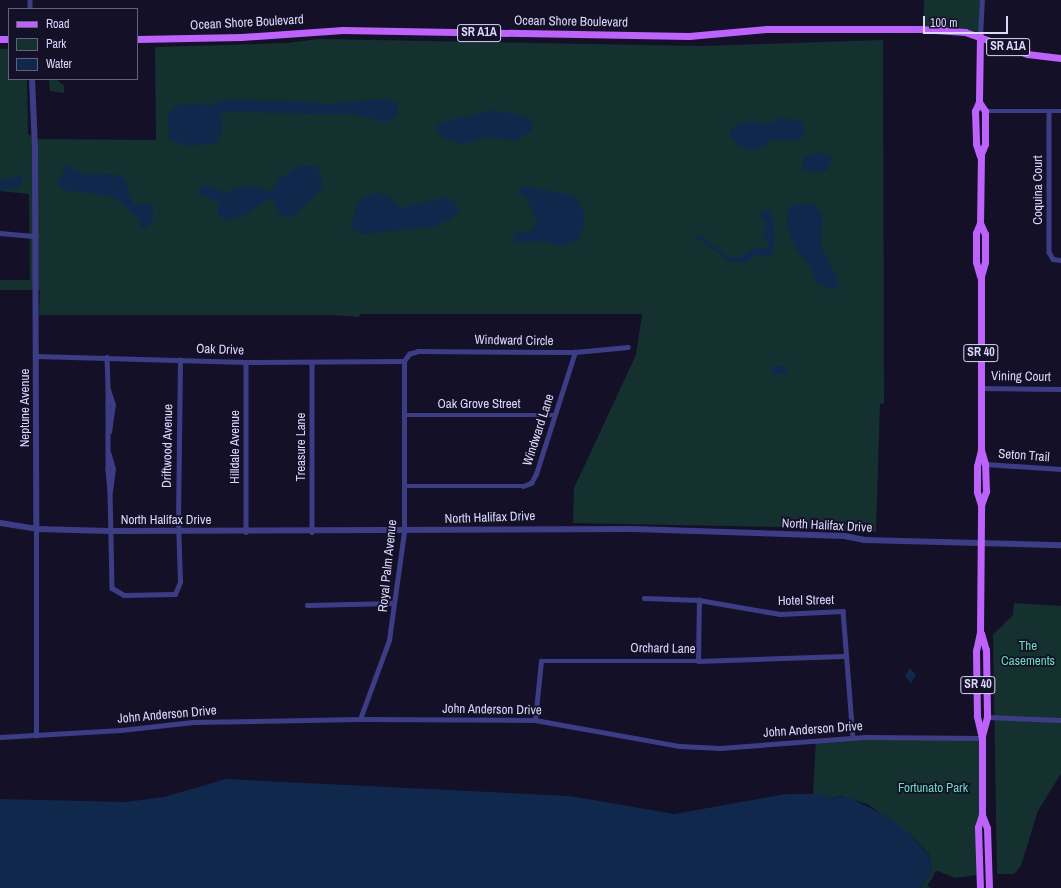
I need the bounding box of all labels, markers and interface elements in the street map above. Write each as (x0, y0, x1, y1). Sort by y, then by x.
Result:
legend (8, 8, 138, 80)
scale bar (925, 8, 1010, 34)
street label: Ocean Shore Boulevard (190, 12, 304, 34)
street label: Ocean Shore Boulevard (514, 13, 628, 31)
text: 100 m (930, 15, 957, 31)
text: Road (46, 16, 70, 32)
road number: SR A1A (456, 23, 502, 43)
text: Park (46, 36, 66, 52)
road number: SR A1A (985, 37, 1031, 57)
text: Water (46, 56, 72, 72)
street label: Coquina Court (1030, 155, 1046, 225)
street label: Windward Circle (474, 333, 554, 349)
street label: Oak Drive (196, 341, 244, 359)
road number: SR 40 (963, 343, 999, 363)
street label: Neptune Avenue (17, 368, 33, 448)
street label: Vining Court (991, 369, 1051, 385)
street label: Windward Lane (520, 392, 558, 468)
street label: Oak Grove Street (438, 396, 520, 412)
street label: Driftwood Avenue (159, 404, 177, 488)
street label: Hilldale Avenue (227, 410, 243, 484)
street label: Treasure Lane (293, 413, 309, 481)
street label: Seton Trail (998, 446, 1050, 466)
street label: North Halifax Drive (444, 509, 536, 527)
street label: North Halifax Drive (121, 512, 211, 528)
street label: North Halifax Drive (781, 516, 873, 536)
street label: Royal Palm Avenue (375, 519, 401, 613)
street label: Hotel Street (778, 593, 834, 609)
park label: The Casements (1001, 639, 1055, 670)
street label: Orchard Lane (630, 641, 696, 657)
road number: SR 40 (960, 675, 996, 695)
street label: John Anderson Drive (442, 701, 542, 719)
street label: John Anderson Drive (116, 703, 218, 727)
street label: John Anderson Drive (763, 719, 863, 741)
park label: Fortunato Park (898, 780, 968, 796)

